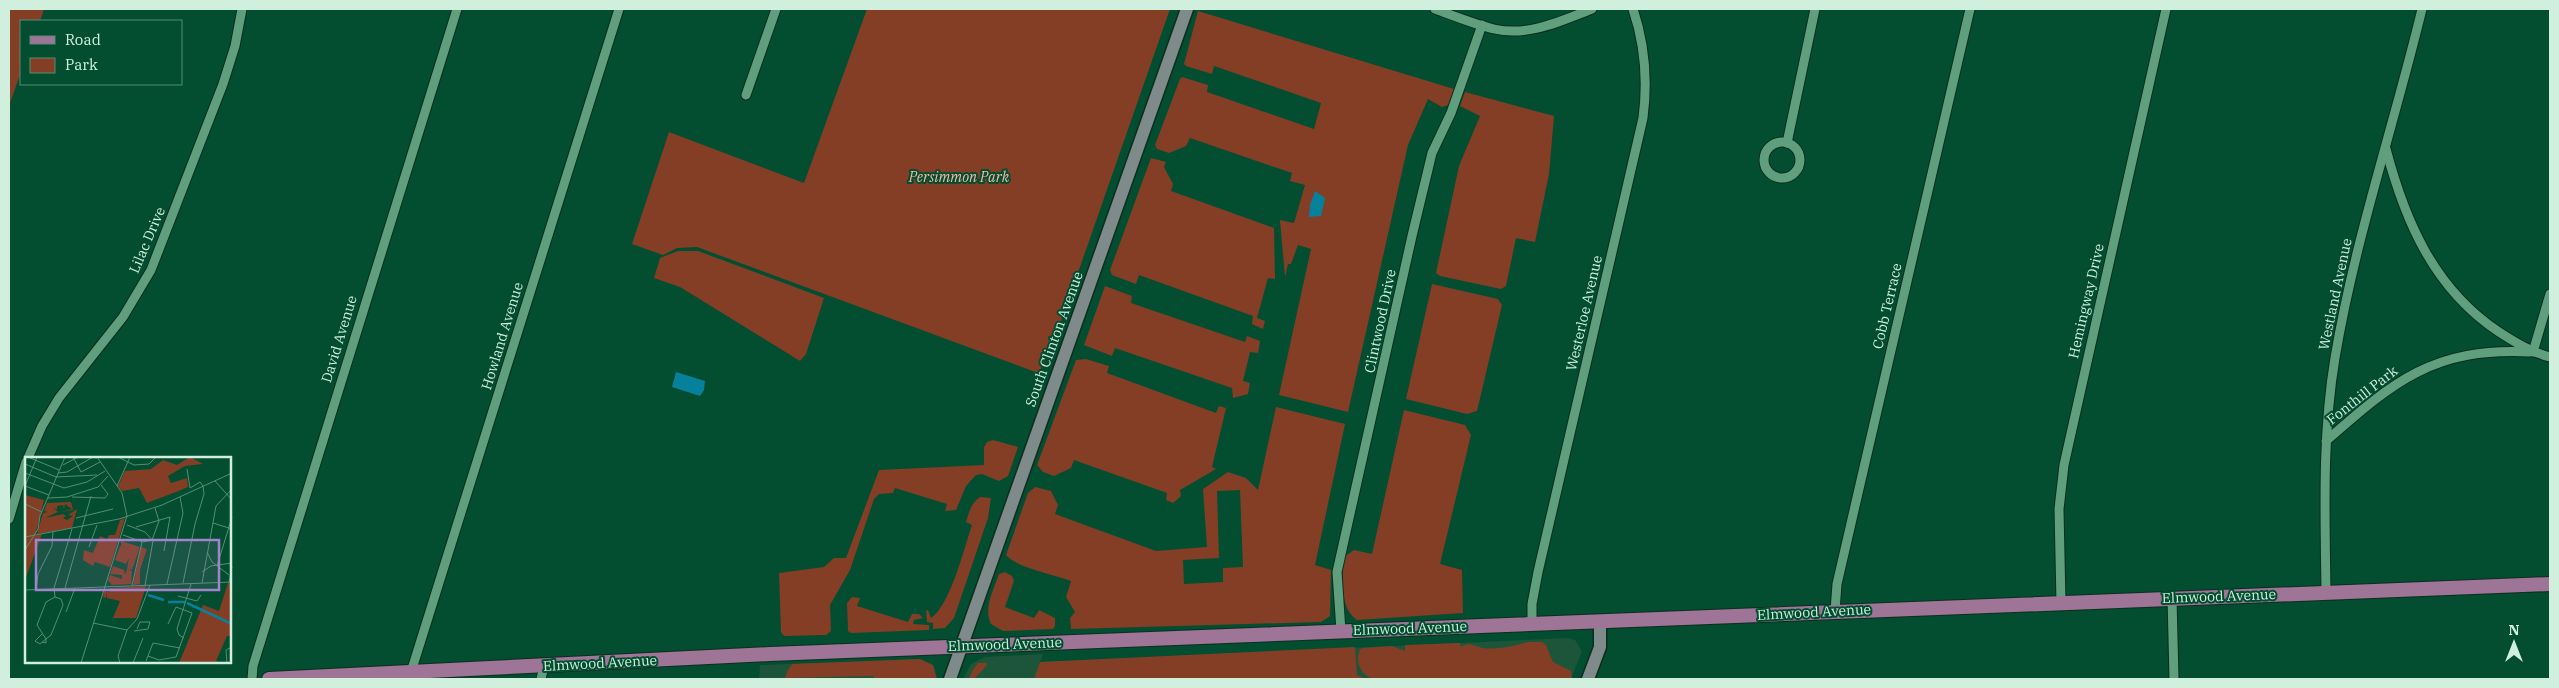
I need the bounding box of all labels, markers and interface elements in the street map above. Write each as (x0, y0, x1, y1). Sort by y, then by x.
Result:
legend (20, 20, 182, 85)
text: Road (65, 30, 101, 49)
text: Park (65, 55, 98, 74)
park label: Persimmon Park (908, 168, 1010, 186)
street label: Lilac Drive (125, 204, 169, 276)
street label: Westland Avenue (2314, 236, 2356, 352)
street label: Hemingway Drive (2064, 242, 2108, 360)
street label: Westerloe Avenue (1562, 253, 1606, 373)
street label: Cobb Terrace (1868, 261, 1906, 351)
street label: Clintwood Drive (1360, 268, 1400, 374)
street label: South Clinton Avenue (1021, 269, 1087, 409)
street label: Howland Avenue (477, 280, 527, 392)
street label: David Avenue (317, 293, 361, 385)
street label: Fonthill Park (2323, 361, 2402, 428)
inset map (25, 457, 231, 663)
street label: Elmwood Avenue (2162, 585, 2276, 607)
street label: Elmwood Avenue (1757, 600, 1871, 624)
street label: Elmwood Avenue (1353, 617, 1467, 639)
north arrow (2489, 618, 2539, 668)
text: N (2508, 621, 2520, 639)
street label: Elmwood Avenue (948, 633, 1062, 655)
street label: Elmwood Avenue (543, 651, 657, 675)

